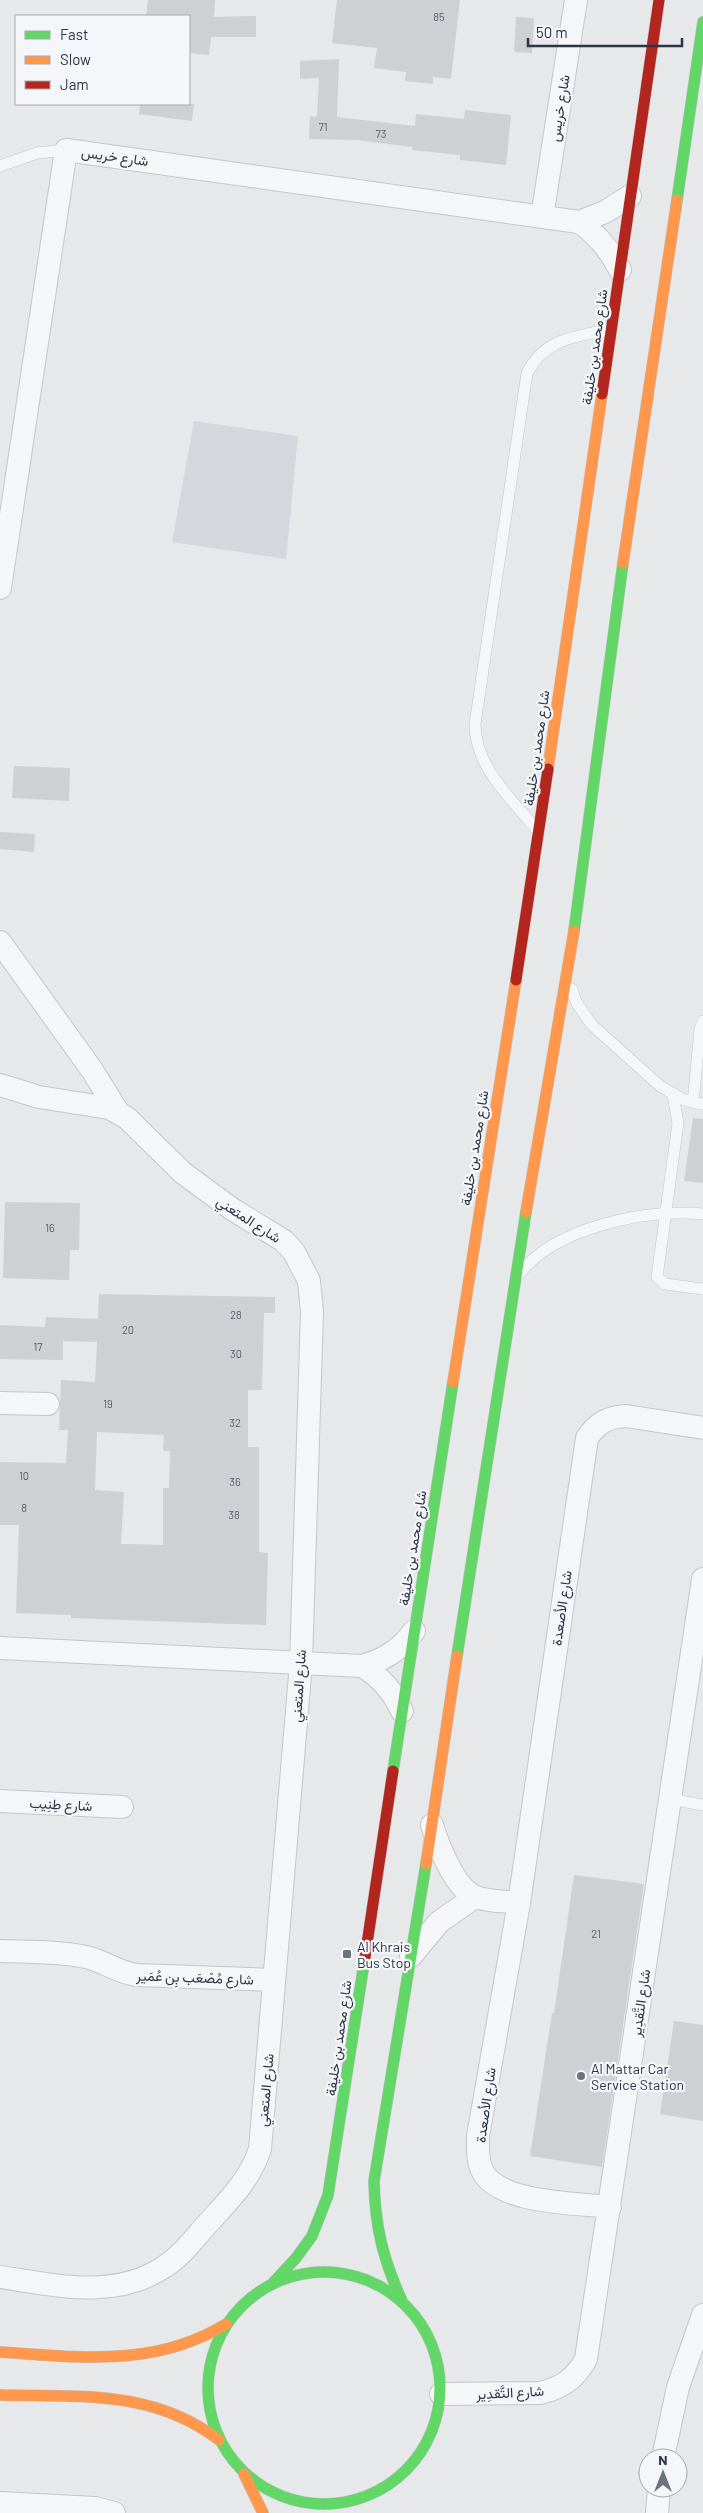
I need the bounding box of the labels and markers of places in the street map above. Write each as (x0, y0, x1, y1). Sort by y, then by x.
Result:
place label: Al Khrais Bus Stop (357, 1938, 411, 1971)
marker: Al Khrais Bus Stop (341, 1948, 353, 1960)
place label: Al Mattar Car Service Station (591, 2060, 684, 2093)
marker: Al Mattar Car Service Station (575, 2070, 587, 2082)

